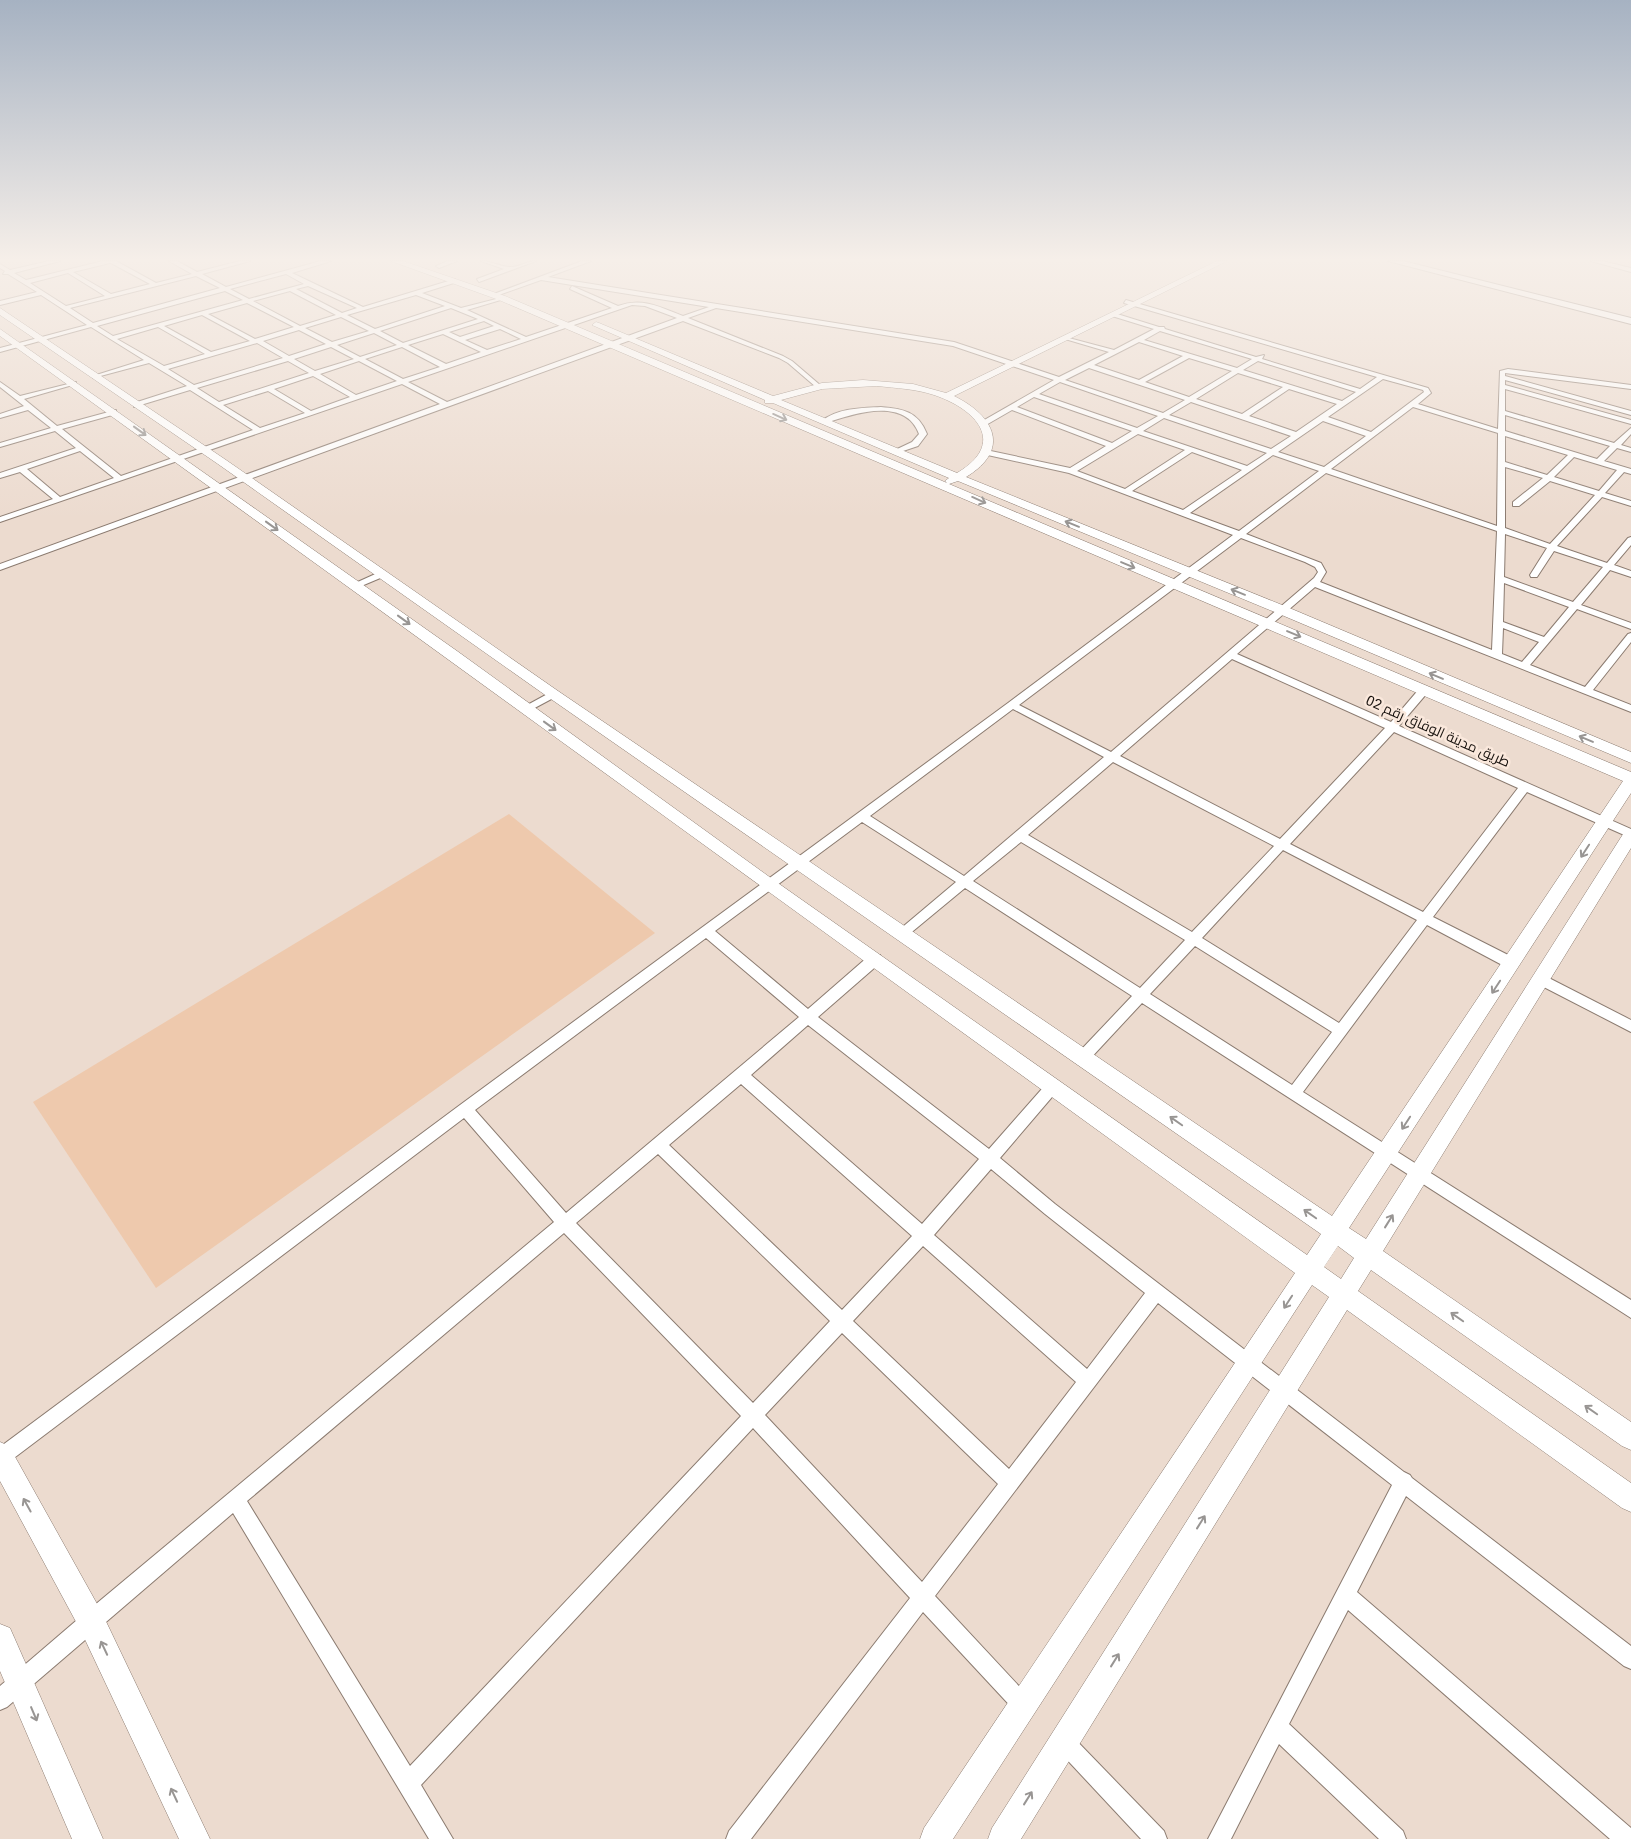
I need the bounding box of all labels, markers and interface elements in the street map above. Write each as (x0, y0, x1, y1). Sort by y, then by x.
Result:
one-way arrow (772, 412, 787, 422)
one-way arrow (133, 426, 147, 436)
one-way arrow (971, 496, 986, 506)
one-way arrow (1065, 519, 1080, 529)
one-way arrow (265, 521, 279, 531)
one-way arrow (1120, 560, 1135, 570)
one-way arrow (1231, 587, 1246, 597)
one-way arrow (397, 615, 411, 625)
one-way arrow (1286, 630, 1301, 640)
one-way arrow (1429, 671, 1445, 680)
street label: طريق مدينة الوفاق رقم 02 (1363, 692, 1512, 772)
one-way arrow (542, 721, 556, 731)
one-way arrow (1579, 734, 1594, 744)
one-way arrow (1580, 844, 1590, 858)
one-way arrow (1490, 979, 1500, 993)
one-way arrow (1401, 1115, 1411, 1129)
one-way arrow (1169, 1116, 1183, 1126)
one-way arrow (1303, 1209, 1317, 1219)
one-way arrow (1385, 1215, 1395, 1229)
one-way arrow (1283, 1295, 1293, 1309)
one-way arrow (1450, 1312, 1464, 1322)
one-way arrow (1584, 1405, 1598, 1415)
one-way arrow (22, 1498, 31, 1513)
one-way arrow (1196, 1516, 1206, 1530)
one-way arrow (99, 1641, 108, 1656)
one-way arrow (1109, 1653, 1120, 1667)
one-way arrow (30, 1706, 40, 1721)
one-way arrow (168, 1788, 178, 1803)
one-way arrow (1024, 1791, 1034, 1805)

